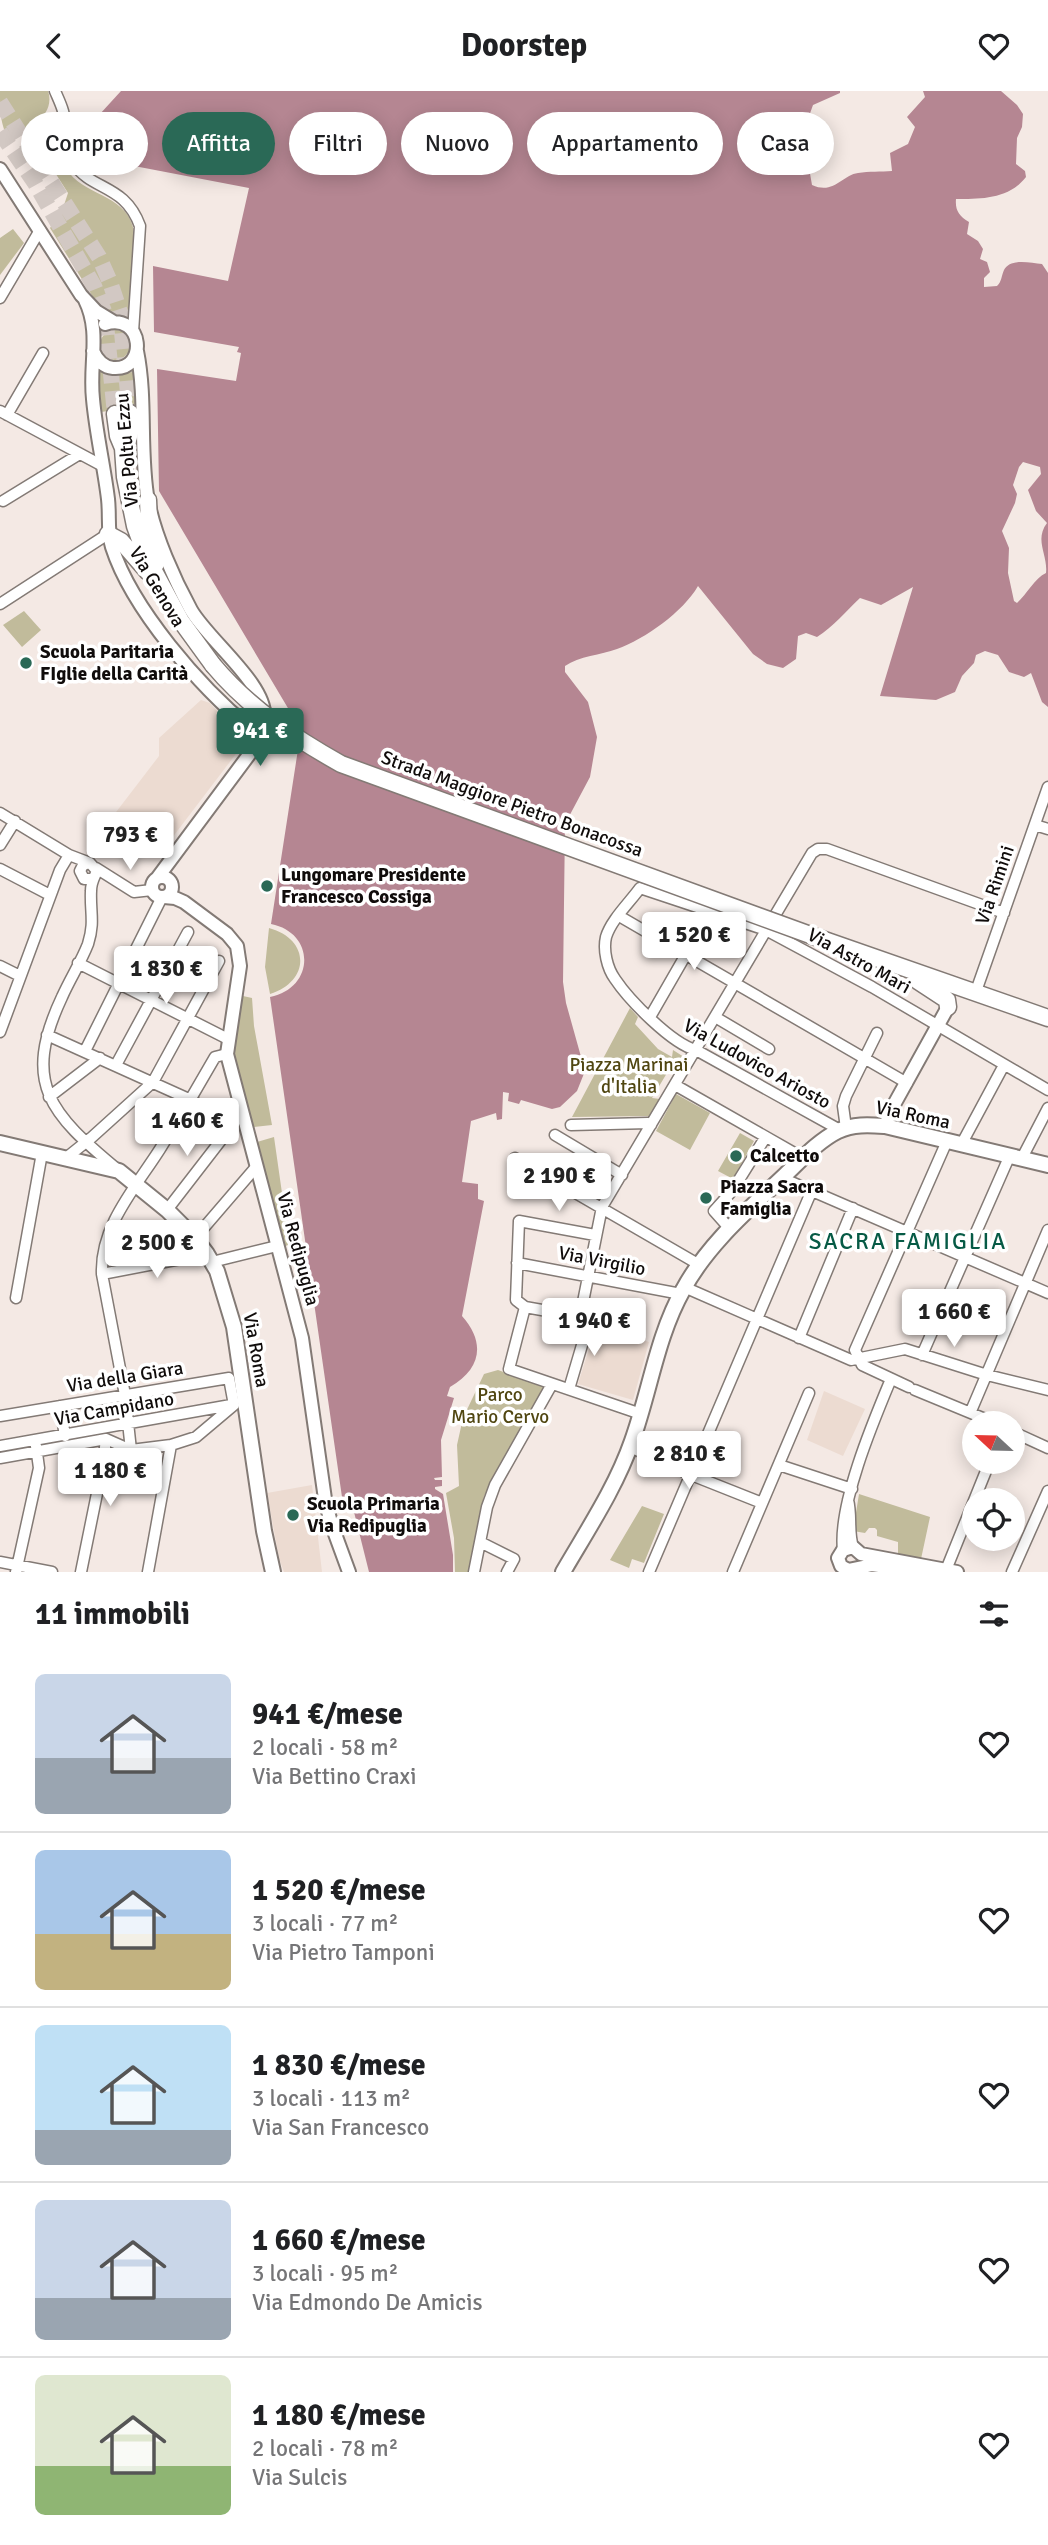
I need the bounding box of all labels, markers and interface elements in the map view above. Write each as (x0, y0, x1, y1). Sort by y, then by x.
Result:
text: Doorstep (461, 26, 587, 65)
icon: back (35, 27, 73, 65)
icon: heart (975, 27, 1013, 65)
chip: Compra (21, 112, 148, 175)
chip: Affitta (162, 112, 275, 175)
chip: Filtri (289, 112, 387, 175)
chip: Nuovo (401, 112, 513, 175)
chip: Appartamento (527, 112, 723, 175)
chip: Casa (737, 112, 834, 175)
street label: Via Poltu Ezzu (110, 392, 144, 508)
street label: Via Genova (124, 542, 190, 632)
place label: Scuola Paritaria FIglie della Carità (40, 640, 189, 686)
marker: Scuola Paritaria FIglie della Carità (18, 655, 34, 671)
pin: 941 € (211, 709, 309, 768)
text: 941 € (233, 716, 287, 745)
street label: Strada Maggiore Pietro Bonacossa (378, 745, 646, 863)
pin: 793 € (81, 813, 179, 872)
text: 793 € (103, 820, 157, 849)
street label: Via Rimini (970, 842, 1020, 928)
place label: Lungomare Presidente Francesco Cossiga (281, 863, 466, 909)
marker: Lungomare Presidente Francesco Cossiga (259, 878, 275, 894)
pin: 1 520 € (629, 913, 759, 972)
text: 1 520 € (658, 920, 730, 949)
street label: Via Astro Mari (803, 923, 915, 999)
pin: 1 830 € (101, 947, 231, 1006)
text: 1 830 € (130, 954, 202, 983)
street label: Via Ludovico Ariosto (679, 1014, 835, 1114)
park label: Piazza Marinai d'Italia (570, 1053, 688, 1099)
street label: Via Roma (873, 1095, 953, 1135)
pin: 1 460 € (122, 1098, 252, 1158)
text: 1 460 € (151, 1106, 223, 1135)
place label: Calcetto (750, 1144, 819, 1168)
marker: Calcetto (728, 1148, 744, 1164)
pin: 2 190 € (494, 1153, 624, 1213)
text: 2 190 € (523, 1161, 595, 1190)
place label: Piazza Sacra Famiglia (720, 1175, 824, 1221)
street label: Via Redipuglia (271, 1190, 325, 1308)
marker: Piazza Sacra Famiglia (698, 1190, 714, 1206)
pin: 2 500 € (92, 1221, 222, 1280)
district label: SACRA FAMIGLIA (809, 1227, 1007, 1256)
text: 2 500 € (121, 1228, 193, 1257)
street label: Via Virgilio (556, 1241, 648, 1281)
pin: 1 660 € (889, 1289, 1019, 1349)
text: 1 660 € (918, 1297, 990, 1326)
pin: 1 940 € (529, 1299, 659, 1358)
text: 1 940 € (558, 1306, 630, 1335)
street label: Via Roma (238, 1311, 274, 1389)
street label: Via della Giara (65, 1356, 185, 1398)
park label: Parco Mario Cervo (451, 1383, 549, 1429)
street label: Via Campidano (52, 1387, 176, 1431)
north arrow (962, 1411, 1026, 1473)
map controls (962, 1411, 1025, 1551)
pin: 2 810 € (624, 1431, 754, 1491)
text: 2 810 € (653, 1439, 725, 1468)
pin: 1 180 € (45, 1449, 175, 1508)
text: 1 180 € (74, 1456, 146, 1485)
button: locate (962, 1488, 1025, 1551)
place label: Scuola Primaria Via Redipuglia (307, 1492, 440, 1538)
marker: Scuola Primaria Via Redipuglia (285, 1507, 301, 1523)
icon: filters (975, 1595, 1013, 1633)
text: 11 immobili (35, 1596, 190, 1633)
text: 941 €/mese (252, 1696, 403, 1733)
icon: home (91, 1702, 175, 1786)
icon: heart (975, 1725, 1013, 1763)
text: 2 locali · 58 m² (252, 1733, 398, 1762)
text: Via Bettino Craxi (252, 1762, 416, 1791)
text: 1 520 €/mese (252, 1872, 426, 1909)
icon: home (91, 1878, 175, 1962)
icon: heart (975, 1901, 1013, 1939)
text: 3 locali · 77 m² (252, 1909, 398, 1938)
text: Via Pietro Tamponi (252, 1938, 435, 1967)
text: 1 830 €/mese (252, 2047, 426, 2084)
icon: home (91, 2053, 175, 2137)
icon: heart (975, 2076, 1013, 2114)
text: 3 locali · 113 m² (252, 2084, 411, 2113)
text: Via San Francesco (252, 2113, 429, 2142)
text: 1 660 €/mese (252, 2222, 426, 2259)
icon: home (91, 2228, 175, 2312)
icon: heart (975, 2251, 1013, 2289)
text: 3 locali · 95 m² (252, 2259, 398, 2288)
text: Via Edmondo De Amicis (252, 2288, 483, 2317)
text: 1 180 €/mese (252, 2397, 426, 2434)
icon: home (91, 2403, 175, 2487)
icon: heart (975, 2426, 1013, 2464)
text: 2 locali · 78 m² (252, 2434, 398, 2463)
text: Via Sulcis (252, 2463, 347, 2492)

